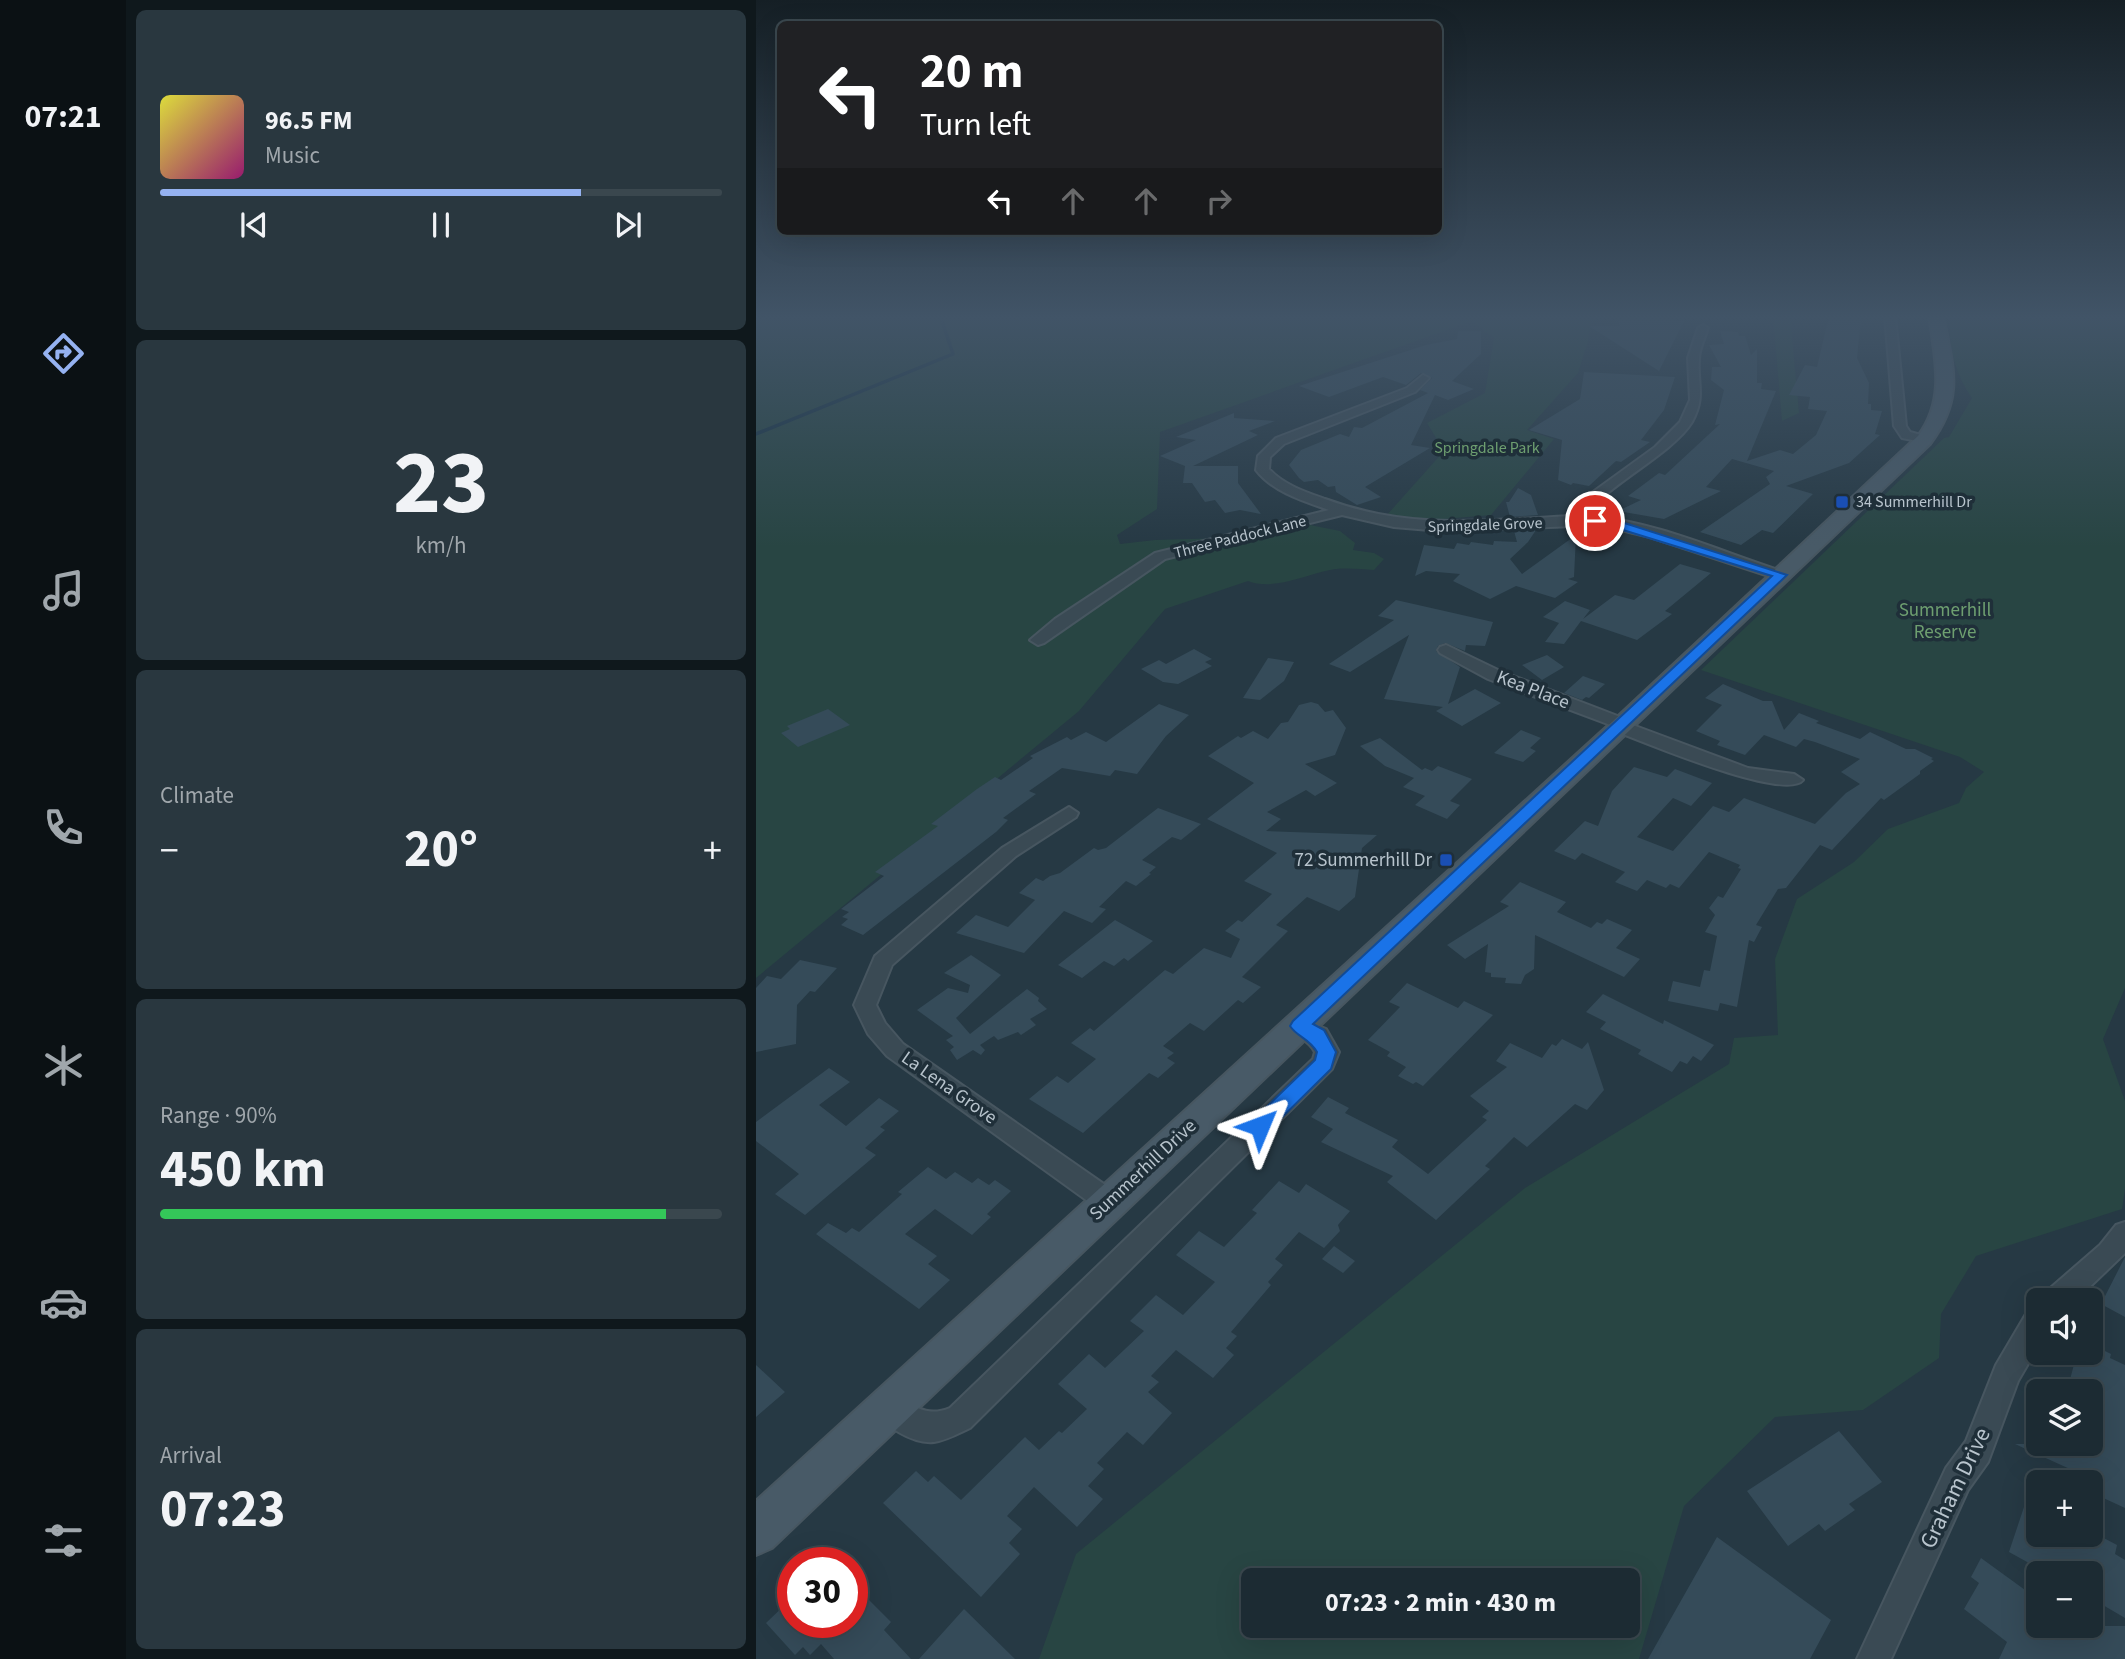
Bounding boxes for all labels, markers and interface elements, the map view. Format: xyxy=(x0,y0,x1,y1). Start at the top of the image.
text: 20 m xyxy=(920,37,1024,107)
icon: left xyxy=(805,49,896,140)
text: 07:21 xyxy=(24,94,102,140)
text: 96.5 FM xyxy=(265,102,353,139)
text: Turn left xyxy=(920,102,1031,148)
text: Music xyxy=(265,139,320,172)
icon: left xyxy=(981,182,1019,220)
icon: ahead xyxy=(1054,182,1092,220)
icon: ahead xyxy=(1127,182,1165,220)
icon: right xyxy=(1200,182,1238,220)
icon: previous xyxy=(235,206,273,244)
icon: pause xyxy=(422,206,460,244)
icon: next xyxy=(609,206,647,244)
icon: directions xyxy=(39,329,88,378)
text: 23 xyxy=(393,419,489,548)
park label: Springdale Park xyxy=(1434,437,1540,459)
pin xyxy=(1565,491,1625,551)
place label: 34 Summerhill Dr xyxy=(1856,491,1972,513)
marker: 34 Summerhill Dr xyxy=(1834,494,1850,510)
icon: arrive xyxy=(1576,502,1614,540)
street label: Three Paddock Lane xyxy=(1172,510,1308,564)
street label: Springdale Grove xyxy=(1427,512,1543,538)
text: km/h xyxy=(415,529,467,562)
icon: music xyxy=(39,566,88,615)
park label: Summerhill Reserve xyxy=(1899,597,1992,646)
street label: Kea Place xyxy=(1493,664,1573,716)
text: Climate xyxy=(160,779,234,812)
icon: phone xyxy=(39,803,88,852)
text: 20° xyxy=(404,813,478,887)
text: − xyxy=(160,824,179,878)
text: + xyxy=(703,824,722,878)
place label: 72 Summerhill Dr xyxy=(1295,847,1432,874)
marker: 72 Summerhill Dr xyxy=(1438,852,1454,868)
icon: climate xyxy=(39,1041,88,1090)
street label: La Lena Grove xyxy=(896,1045,1002,1131)
position arrow xyxy=(1223,1089,1297,1163)
text: Range · 90% xyxy=(160,1099,277,1132)
street label: Summerhill Drive xyxy=(1083,1113,1203,1227)
text: 450 km xyxy=(160,1133,326,1207)
icon: car xyxy=(39,1278,88,1327)
map controls xyxy=(2026,1288,2103,1638)
button: sound xyxy=(2026,1288,2103,1365)
button: layers xyxy=(2026,1379,2103,1456)
street label: Graham Drive xyxy=(1911,1422,1999,1554)
text: Arrival xyxy=(160,1439,222,1472)
button: + xyxy=(2026,1470,2103,1547)
text: 07:23 xyxy=(160,1473,285,1547)
icon: filters xyxy=(39,1516,88,1565)
speed limit sign: 30 xyxy=(777,1547,868,1638)
button: − xyxy=(2026,1561,2103,1638)
text: 07:23 · 2 min · 430 m xyxy=(1325,1584,1556,1621)

